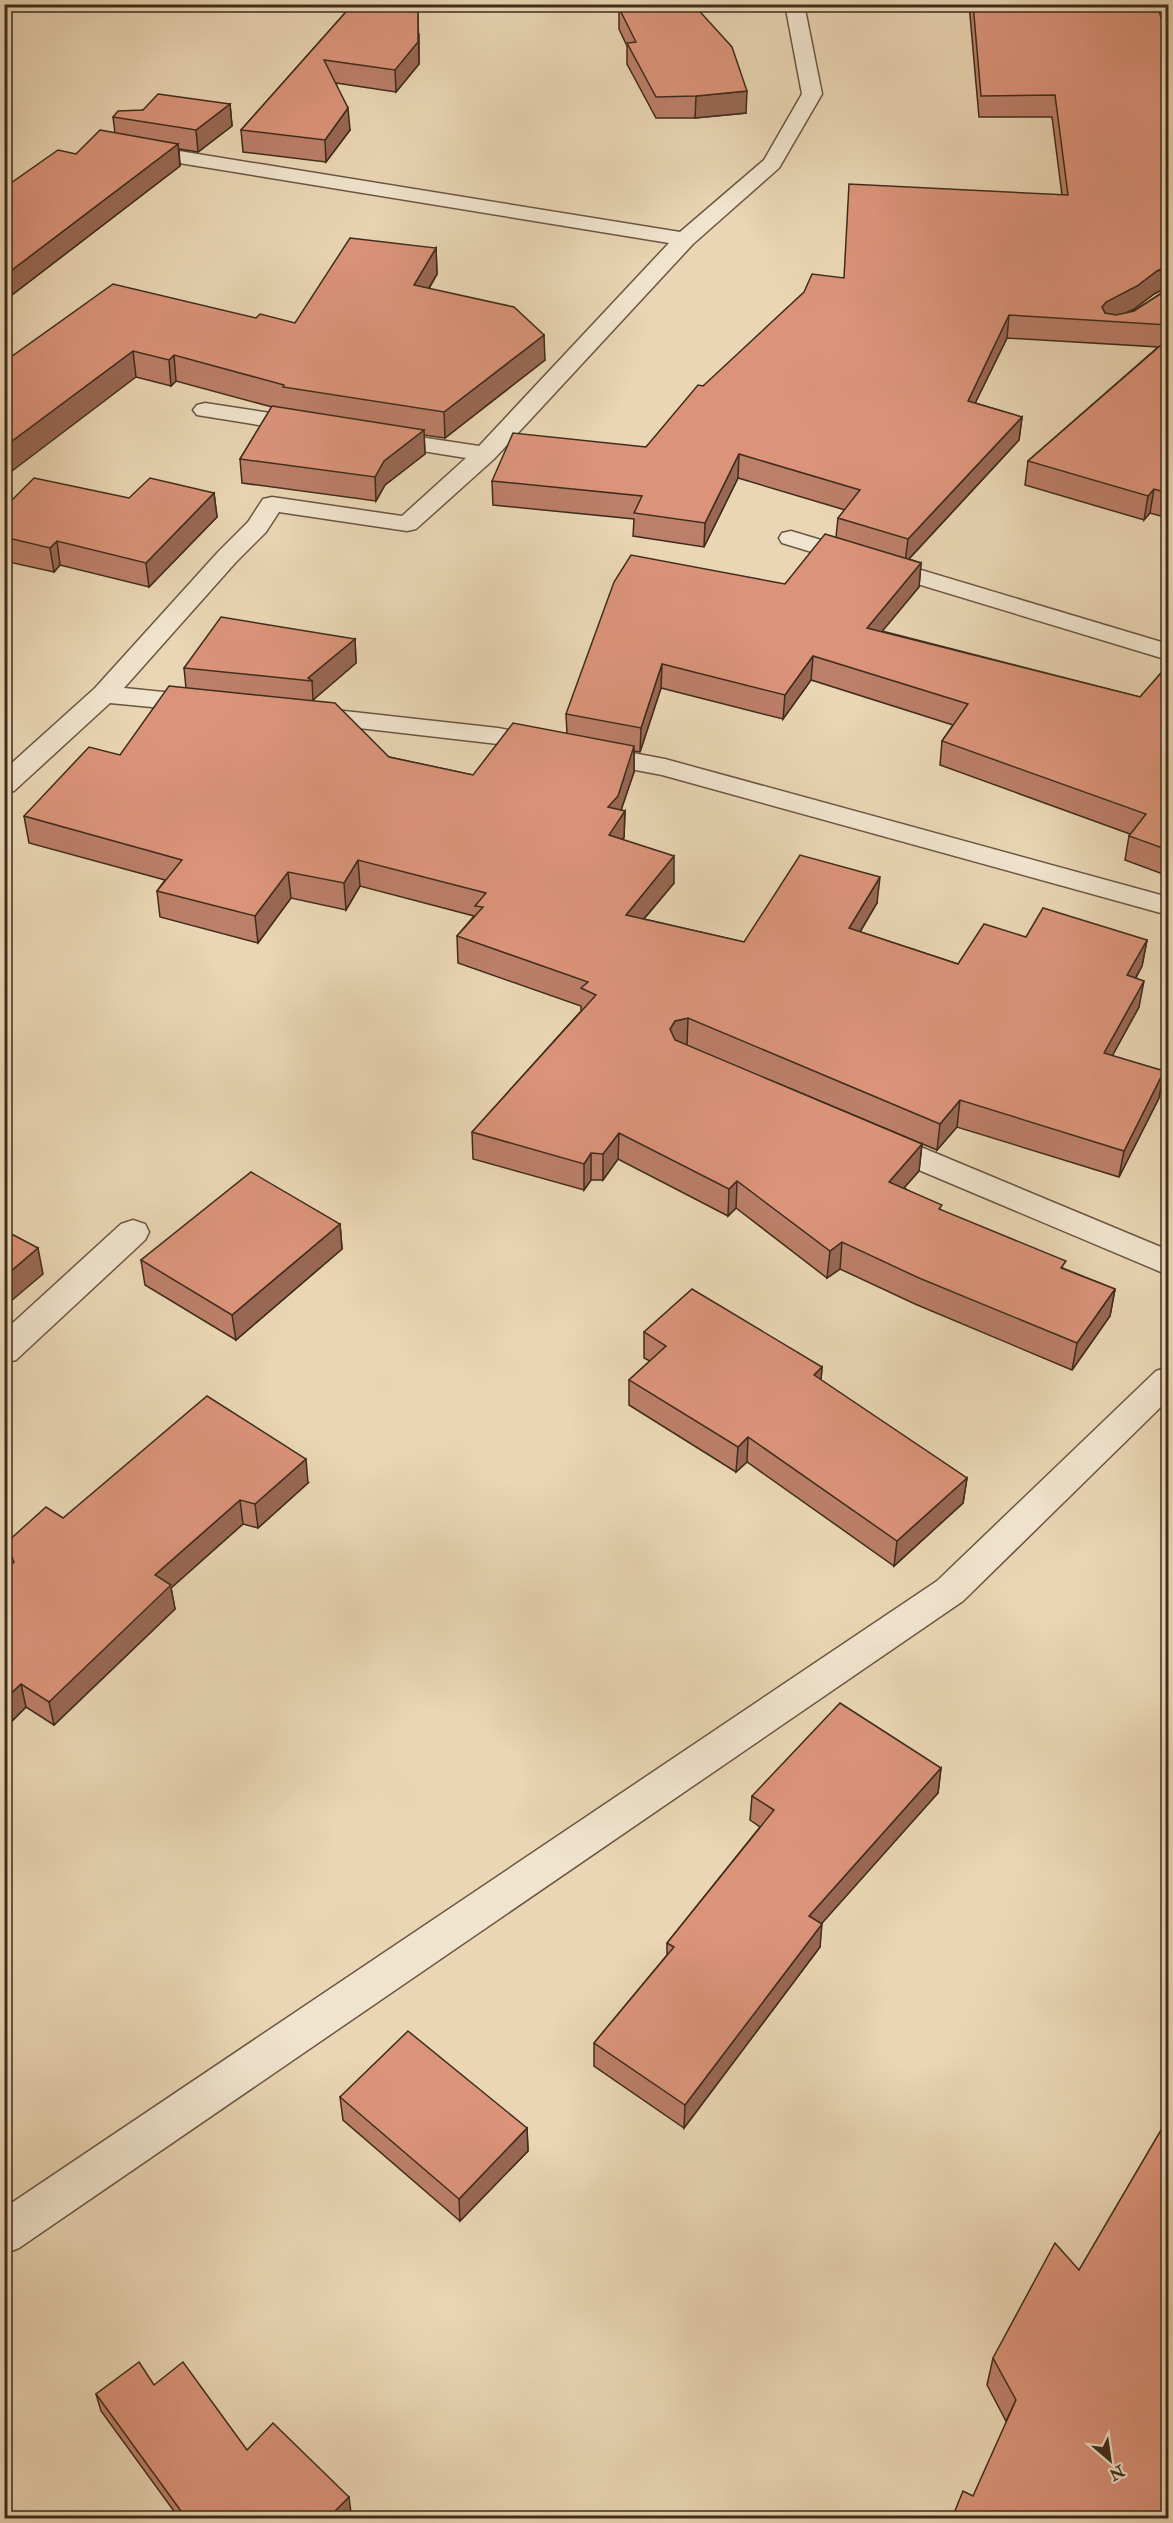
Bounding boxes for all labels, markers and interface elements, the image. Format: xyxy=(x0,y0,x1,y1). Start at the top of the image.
north arrow xyxy=(1080,2430,1140,2490)
text: N xyxy=(1105,2460,1129,2485)

